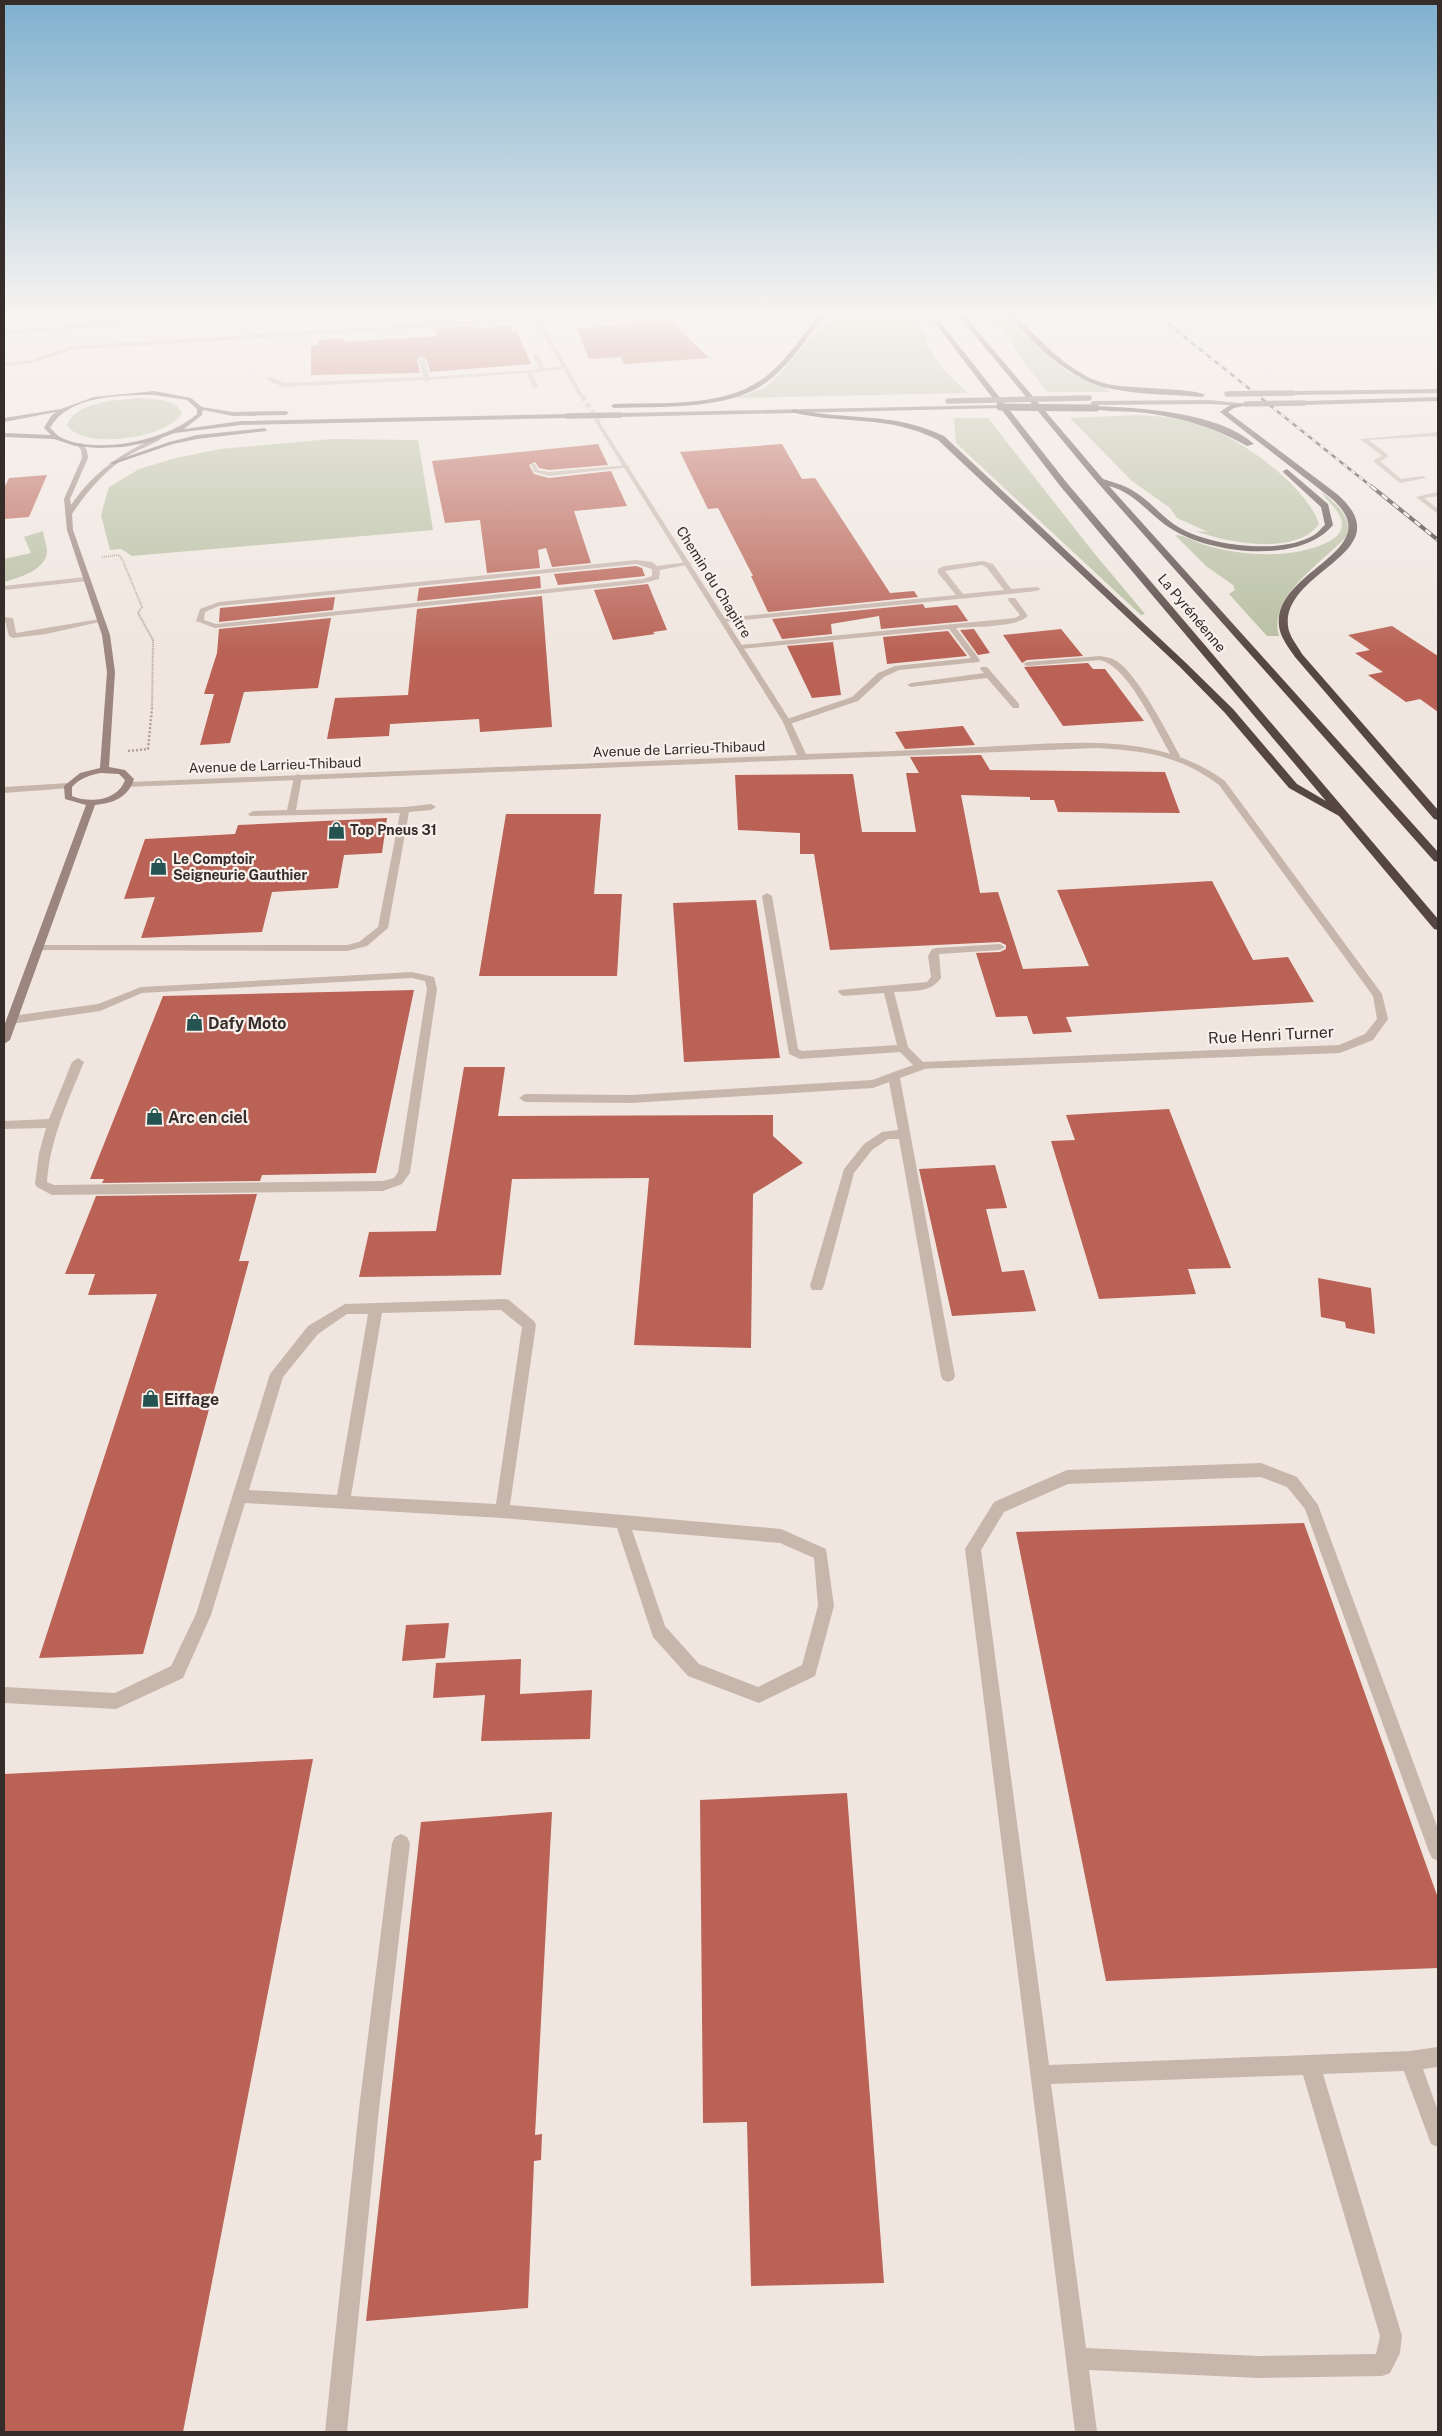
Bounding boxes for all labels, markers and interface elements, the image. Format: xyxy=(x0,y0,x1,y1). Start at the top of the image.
street label: Chemin du Chapitre xyxy=(673,523,755,641)
street label: La Pyrénéenne xyxy=(1155,571,1229,655)
street label: Avenue de Larrieu-Thibaud xyxy=(592,738,766,760)
street label: Avenue de Larrieu-Thibaud xyxy=(188,754,362,776)
shop icon: Top Pneus 31 xyxy=(326,820,346,840)
place label: Top Pneus 31 xyxy=(350,822,437,838)
place label: Le Comptoir Seigneurie Gauthier xyxy=(173,851,307,883)
shop icon: Le Comptoir Seigneurie Gauthier xyxy=(149,857,169,877)
shop icon: Dafy Moto xyxy=(184,1013,204,1033)
place label: Dafy Moto xyxy=(208,1014,287,1033)
street label: Rue Henri Turner xyxy=(1208,1022,1334,1048)
shop icon: Arc en ciel xyxy=(144,1107,164,1127)
place label: Arc en ciel xyxy=(168,1108,248,1127)
shop icon: Eiffage xyxy=(140,1389,160,1409)
place label: Eiffage xyxy=(164,1390,219,1409)

